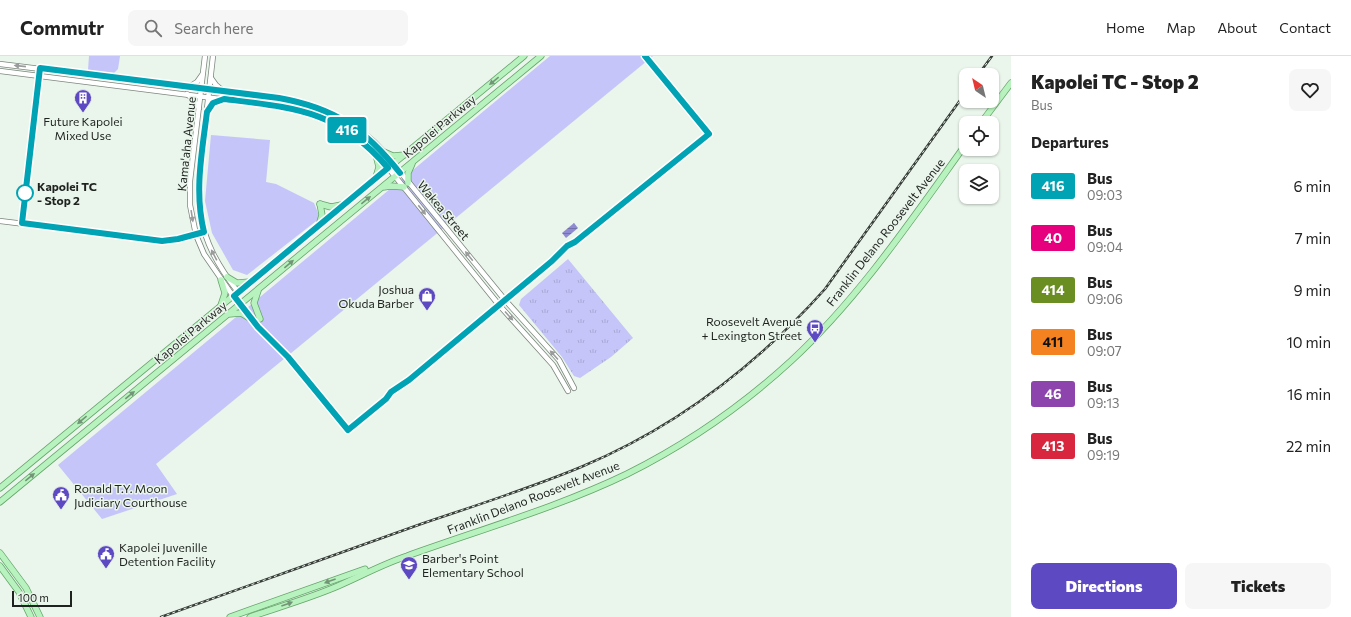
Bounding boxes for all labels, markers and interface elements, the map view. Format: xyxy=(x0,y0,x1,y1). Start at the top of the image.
search box xyxy=(128,10,408,46)
text: Commutr xyxy=(20,16,104,39)
icon: search xyxy=(142,17,164,39)
text: Search here xyxy=(174,19,254,37)
text: Home xyxy=(1106,19,1145,36)
text: Map xyxy=(1167,19,1195,36)
text: About xyxy=(1217,19,1257,36)
text: Contact xyxy=(1279,19,1331,36)
one-way arrow xyxy=(14,63,26,69)
north arrow xyxy=(959,68,999,108)
map controls xyxy=(959,68,999,204)
button: heart xyxy=(1289,69,1331,111)
text: Kapolei TC - Stop 2 xyxy=(1031,70,1199,93)
one-way arrow xyxy=(489,76,499,85)
building icon: Future Kapolei Mixed Use xyxy=(73,88,93,113)
street label: Kapolei Parkway xyxy=(400,92,478,160)
street label: Kama'aha Avenue xyxy=(174,96,198,192)
text: Bus xyxy=(1031,97,1053,113)
place label: Future Kapolei Mixed Use xyxy=(43,114,123,142)
button: locate xyxy=(959,116,999,156)
line badge: 416 xyxy=(324,117,370,143)
text: 416 xyxy=(335,121,359,138)
text: Departures xyxy=(1031,133,1109,151)
street label: Franklin Delano Roosevelt Avenue xyxy=(823,155,947,309)
button: layers xyxy=(959,164,999,204)
text: Bus xyxy=(1087,169,1112,187)
text: 416 xyxy=(1041,177,1065,194)
text: 6 min xyxy=(1293,177,1331,195)
street label: Wakea Street xyxy=(415,178,473,242)
place label: Kapolei TC - Stop 2 xyxy=(37,179,97,207)
marker: Kapolei TC - Stop 2 xyxy=(16,184,34,202)
text: 09:03 xyxy=(1087,187,1122,203)
one-way arrow xyxy=(361,196,372,205)
one-way arrow xyxy=(418,204,426,215)
one-way arrow xyxy=(189,210,195,222)
text: Bus xyxy=(1087,221,1112,239)
text: 40 xyxy=(1044,229,1062,246)
text: 7 min xyxy=(1295,229,1331,247)
text: 09:04 xyxy=(1087,239,1123,255)
one-way arrow xyxy=(211,250,217,261)
one-way arrow xyxy=(465,251,473,261)
one-way arrow xyxy=(284,259,294,268)
text: Bus xyxy=(1087,273,1112,291)
text: 414 xyxy=(1041,281,1065,298)
text: 9 min xyxy=(1293,281,1331,299)
place label: Joshua Okuda Barber xyxy=(338,282,414,310)
shop icon: Joshua Okuda Barber xyxy=(417,286,437,311)
text: 09:06 xyxy=(1087,291,1123,307)
street label: Kapolei Parkway xyxy=(151,298,229,366)
one-way arrow xyxy=(504,310,513,321)
place label: Roosevelt Avenue + Lexington Street xyxy=(702,314,802,342)
bus stop icon: Roosevelt Avenue + Lexington Street xyxy=(805,318,825,343)
text: Bus xyxy=(1087,325,1112,343)
text: 411 xyxy=(1043,333,1063,350)
text: 10 min xyxy=(1286,333,1331,351)
text: 09:07 xyxy=(1087,343,1122,359)
one-way arrow xyxy=(549,349,558,360)
text: Bus xyxy=(1087,377,1112,395)
text: 46 xyxy=(1044,385,1062,402)
text: 16 min xyxy=(1287,385,1331,403)
one-way arrow xyxy=(125,390,136,399)
text: 09:13 xyxy=(1087,395,1119,411)
one-way arrow xyxy=(77,416,87,425)
text: Bus xyxy=(1087,429,1112,447)
text: 413 xyxy=(1042,437,1064,454)
text: 22 min xyxy=(1286,437,1331,455)
text: 09:19 xyxy=(1087,447,1120,463)
street label: Franklin Delano Roosevelt Avenue xyxy=(445,458,621,536)
one-way arrow xyxy=(25,473,36,482)
place label: Ronald T.Y. Moon Judiciary Courthouse xyxy=(74,481,187,510)
public building icon: Ronald T.Y. Moon Judiciary Courthouse xyxy=(51,485,71,510)
place label: Kapolei Juvenille Detention Facility xyxy=(119,540,216,568)
public building icon: Kapolei Juvenille Detention Facility xyxy=(96,544,116,569)
place label: Barber's Point Elementary School xyxy=(422,551,524,579)
school or university icon: Barber's Point Elementary School xyxy=(399,555,419,580)
button: Directions xyxy=(1031,563,1177,609)
button: Tickets xyxy=(1185,563,1331,609)
one-way arrow xyxy=(324,579,336,585)
scale bar xyxy=(12,589,72,608)
text: 100 m xyxy=(18,591,49,604)
one-way arrow xyxy=(281,601,293,607)

